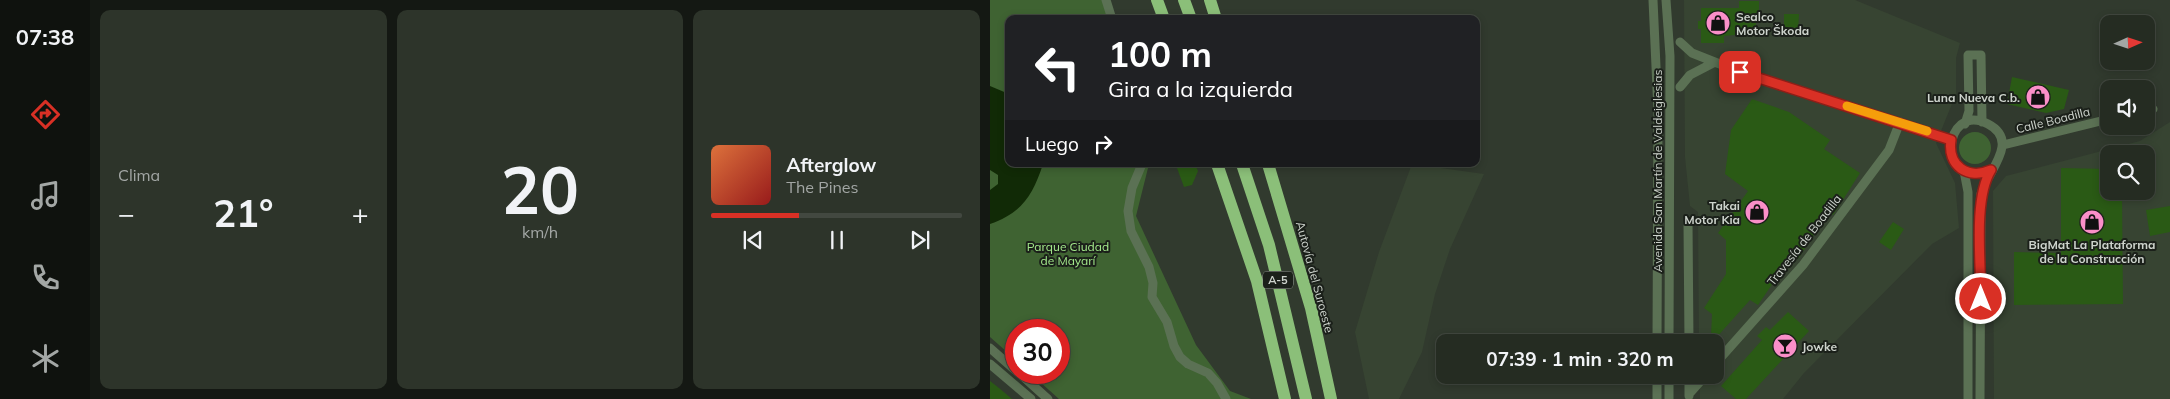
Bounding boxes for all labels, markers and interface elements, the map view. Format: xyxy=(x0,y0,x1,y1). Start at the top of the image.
place label: Sealco Motor Škoda xyxy=(1736,9,1809,38)
shop icon: Sealco Motor Škoda xyxy=(1705,10,1731,36)
north arrow xyxy=(2100,15,2155,70)
map controls xyxy=(2100,15,2155,200)
text: 07:38 xyxy=(16,23,74,51)
text: 100 m xyxy=(1108,32,1212,76)
icon: left xyxy=(1025,35,1090,100)
pin xyxy=(1719,51,1761,93)
icon: arrive xyxy=(1726,58,1754,86)
street label: Avenida San Martín de Valdeiglesias xyxy=(1650,70,1665,272)
text: Gira a la izquierda xyxy=(1108,75,1293,103)
button: sound xyxy=(2100,80,2155,135)
shop icon: Luna Nueva C.b. xyxy=(2025,84,2051,110)
place label: Luna Nueva C.b. xyxy=(1927,90,2020,105)
icon: directions xyxy=(28,97,63,132)
street label: Calle Boadilla xyxy=(2014,104,2092,136)
icon: right xyxy=(1089,130,1117,158)
text: Luego xyxy=(1025,132,1079,156)
button: search xyxy=(2100,145,2155,200)
text: 20 xyxy=(501,149,579,230)
text: Afterglow xyxy=(786,153,876,177)
text: Clima xyxy=(118,165,160,185)
text: The Pines xyxy=(786,177,859,197)
icon: music xyxy=(28,178,63,213)
text: 21° xyxy=(213,189,273,237)
street label: Travesía de Boadilla xyxy=(1764,191,1844,289)
text: − xyxy=(118,196,135,231)
text: + xyxy=(352,196,369,231)
place label: Takai Motor Kia xyxy=(1684,198,1740,227)
shop icon: Takai Motor Kia xyxy=(1744,199,1770,225)
shop icon: BigMat La Plataforma de la Construcción xyxy=(2079,209,2105,235)
street label: Autovía del Suroeste xyxy=(1293,220,1337,334)
text: km/h xyxy=(522,222,558,242)
icon: previous xyxy=(739,226,767,254)
icon: pause xyxy=(823,226,851,254)
icon: next xyxy=(906,226,934,254)
place label: BigMat La Plataforma de la Construcción xyxy=(2029,237,2155,266)
park label: Parque Ciudad de Mayarí xyxy=(1027,239,1109,268)
icon: phone xyxy=(28,260,63,295)
road number: A-5 xyxy=(1263,272,1293,288)
position arrow xyxy=(1954,272,2006,324)
speed limit sign: 30 xyxy=(1005,319,1070,384)
bar icon: Jowke xyxy=(1772,333,1798,359)
place label: Jowke xyxy=(1802,339,1837,354)
icon: climate xyxy=(28,341,63,376)
text: 07:39 · 1 min · 320 m xyxy=(1486,347,1674,371)

